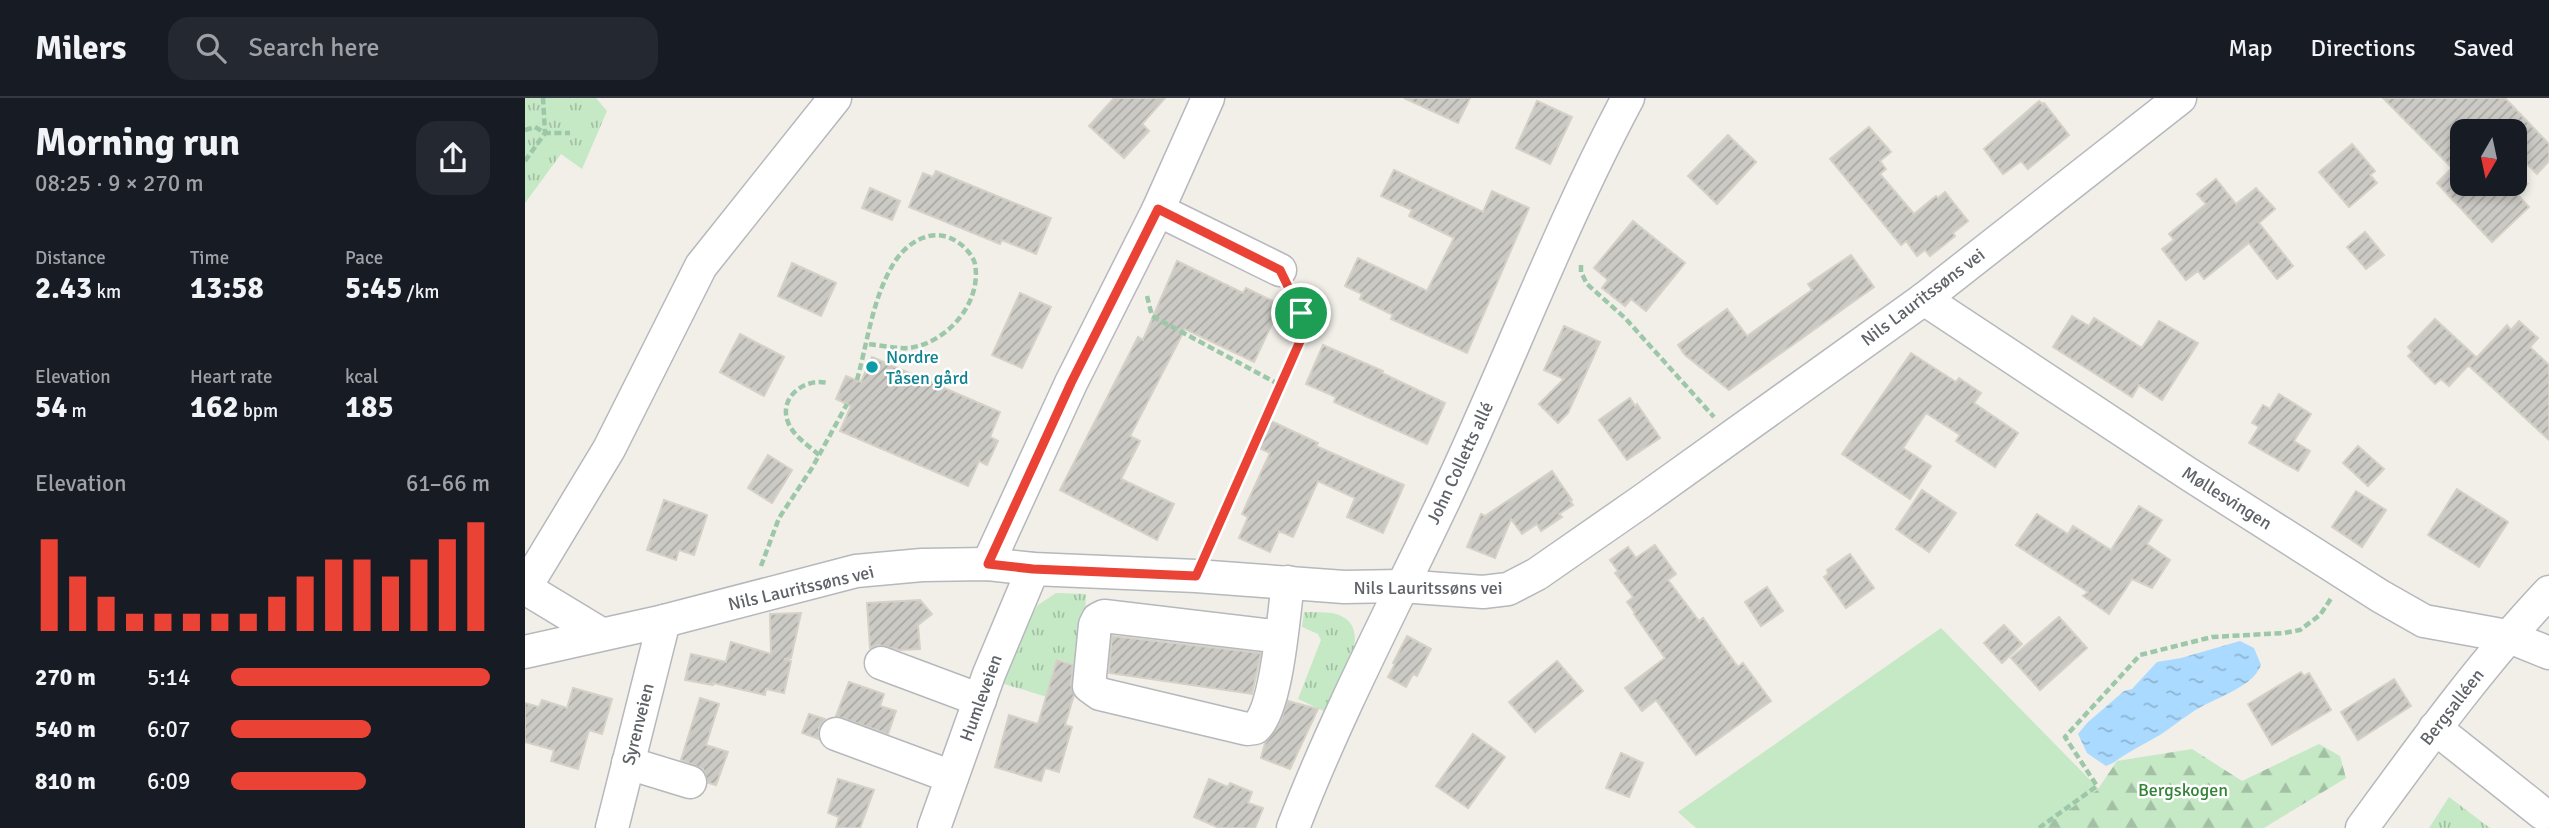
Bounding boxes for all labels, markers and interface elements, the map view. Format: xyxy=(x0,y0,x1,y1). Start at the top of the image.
search box xyxy=(168,17,658,80)
text: Milers xyxy=(35,28,126,69)
icon: search xyxy=(192,29,230,67)
text: Search here xyxy=(248,32,380,64)
text: Map xyxy=(2228,33,2273,63)
text: Directions xyxy=(2311,33,2416,63)
text: Saved xyxy=(2454,33,2514,63)
text: Morning run xyxy=(35,119,240,166)
north arrow xyxy=(2450,119,2527,196)
map controls xyxy=(2450,119,2527,196)
button: share xyxy=(416,121,490,195)
text: 08:25 · 9 × 270 m xyxy=(35,169,204,198)
street label: Nils Lauritssøns vei xyxy=(1857,243,1989,351)
text: Distance xyxy=(35,246,106,270)
text: Time xyxy=(190,246,229,270)
text: Pace xyxy=(345,246,383,270)
text: 2.43 xyxy=(35,270,92,307)
text: 13:58 xyxy=(190,270,264,307)
text: 5:45 xyxy=(345,270,402,307)
text: km xyxy=(92,280,121,304)
text: /km xyxy=(402,280,439,304)
pin xyxy=(1271,283,1331,343)
icon: arrive xyxy=(1282,294,1320,332)
place label: Nordre Tåsen gård xyxy=(886,346,968,389)
marker: Nordre Tåsen gård xyxy=(864,359,880,375)
text: Elevation xyxy=(35,365,111,389)
text: Heart rate xyxy=(190,365,272,389)
text: kcal xyxy=(345,365,378,389)
text: 54 xyxy=(35,389,67,426)
text: 162 xyxy=(190,389,239,426)
text: 185 xyxy=(345,389,394,426)
street label: John Colletts allé xyxy=(1422,398,1498,528)
text: m xyxy=(67,399,87,423)
text: bpm xyxy=(239,399,278,423)
street label: Møllesvingen xyxy=(2178,462,2276,534)
text: Elevation xyxy=(35,469,127,498)
text: 61–66 m xyxy=(406,469,490,498)
street label: Nils Lauritssøns vei xyxy=(726,561,876,615)
street label: Nils Lauritssøns vei xyxy=(1353,577,1503,599)
street label: Humleveien xyxy=(955,652,1007,744)
text: 270 m xyxy=(35,663,96,692)
text: 5:14 xyxy=(147,663,190,692)
street label: Bergsalléen xyxy=(2415,664,2489,750)
street label: Syrenveien xyxy=(617,681,659,767)
text: 540 m xyxy=(35,715,96,744)
text: 6:07 xyxy=(147,715,190,744)
text: 810 m xyxy=(35,767,96,796)
text: 6:09 xyxy=(147,767,190,796)
park label: Bergskogen xyxy=(2138,779,2228,801)

